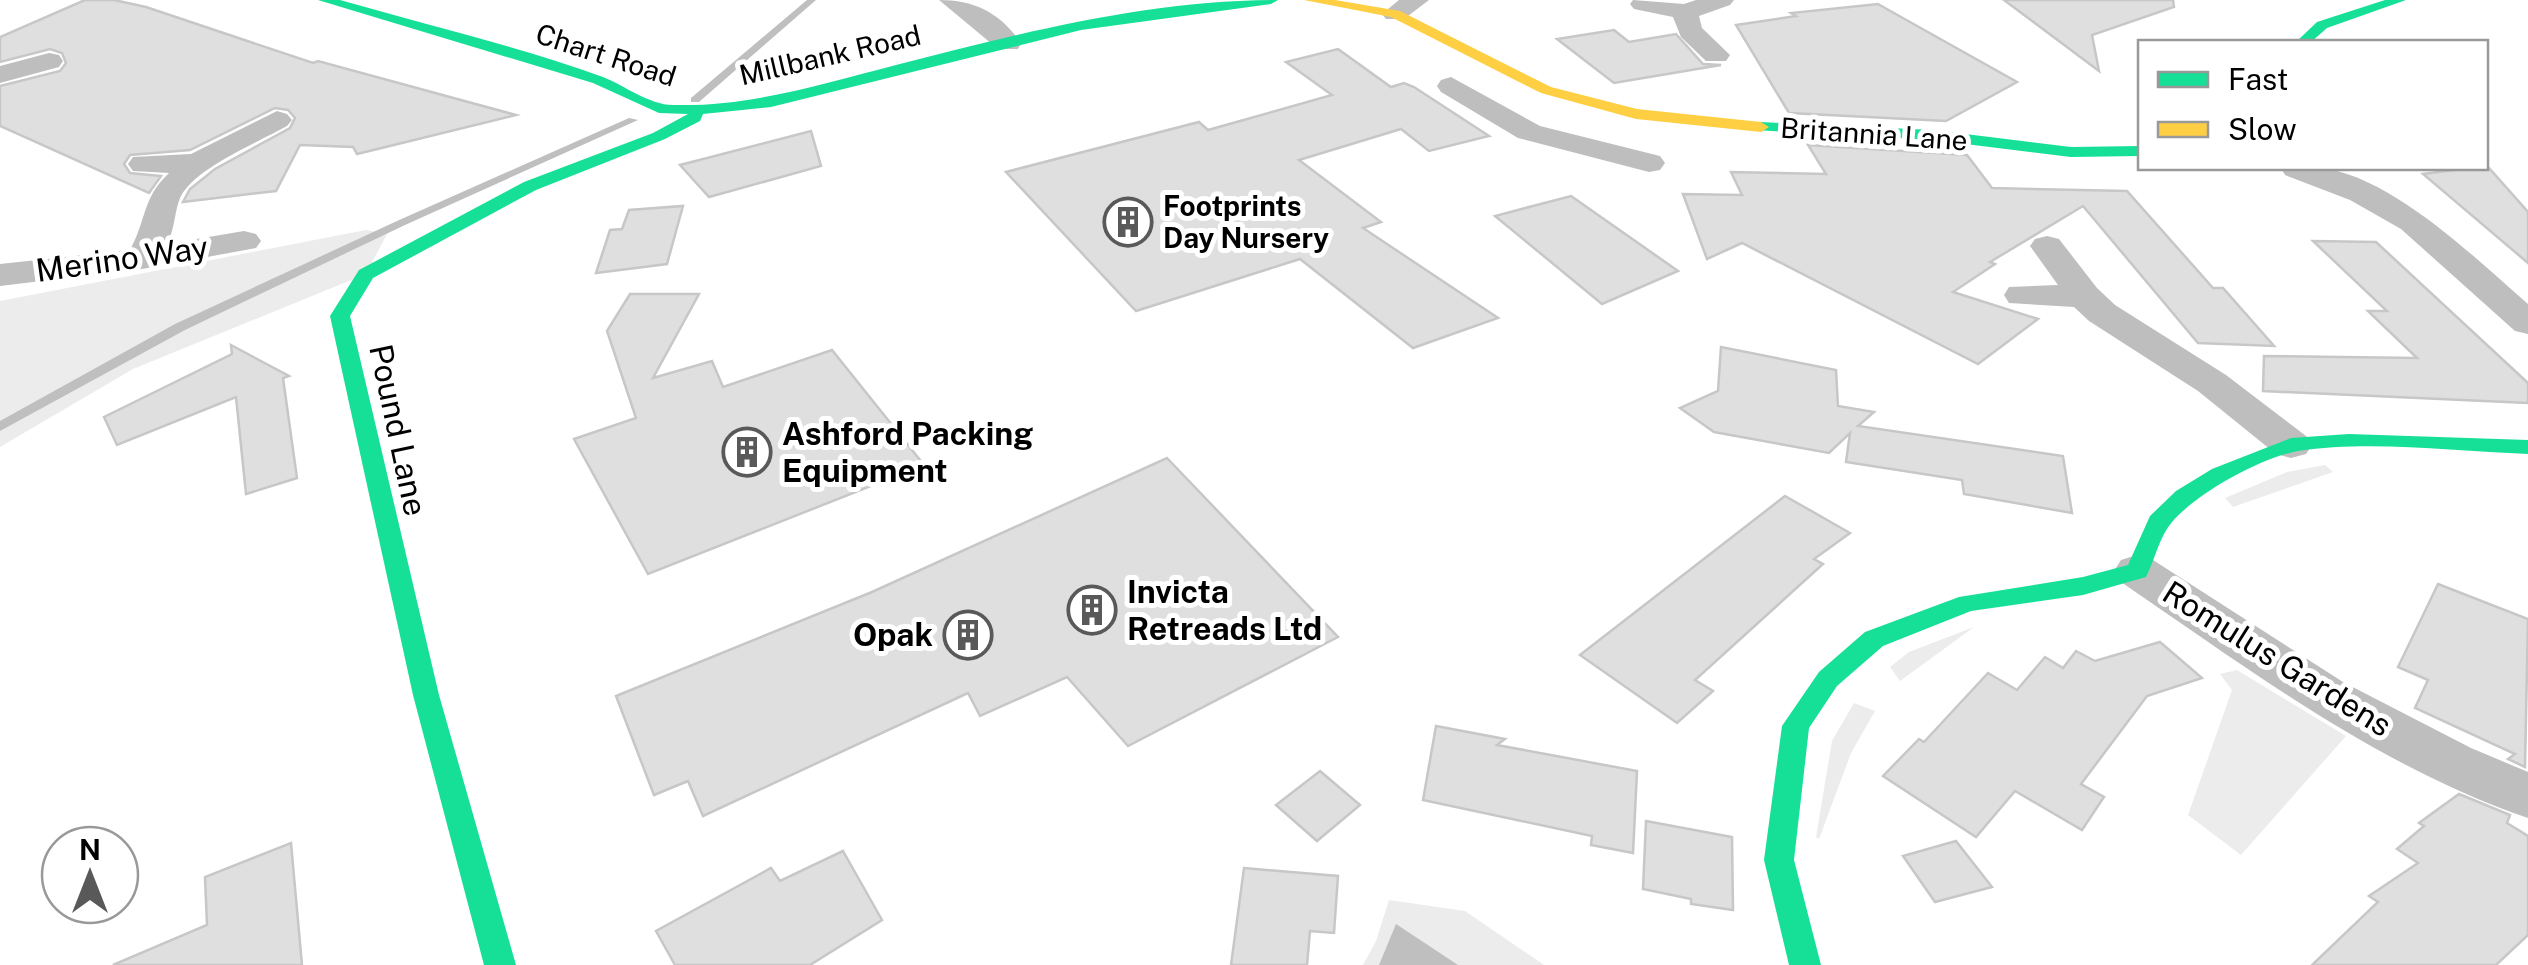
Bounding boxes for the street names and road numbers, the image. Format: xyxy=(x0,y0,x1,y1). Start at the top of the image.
street label: Chart Road xyxy=(532,16,680,93)
street label: Millbank Road xyxy=(736,18,924,91)
street label: Britannia Lane xyxy=(1779,110,1969,157)
street label: Merino Way xyxy=(33,228,210,289)
street label: Pound Lane xyxy=(362,341,435,519)
street label: Romulus Gardens xyxy=(2156,573,2398,744)

